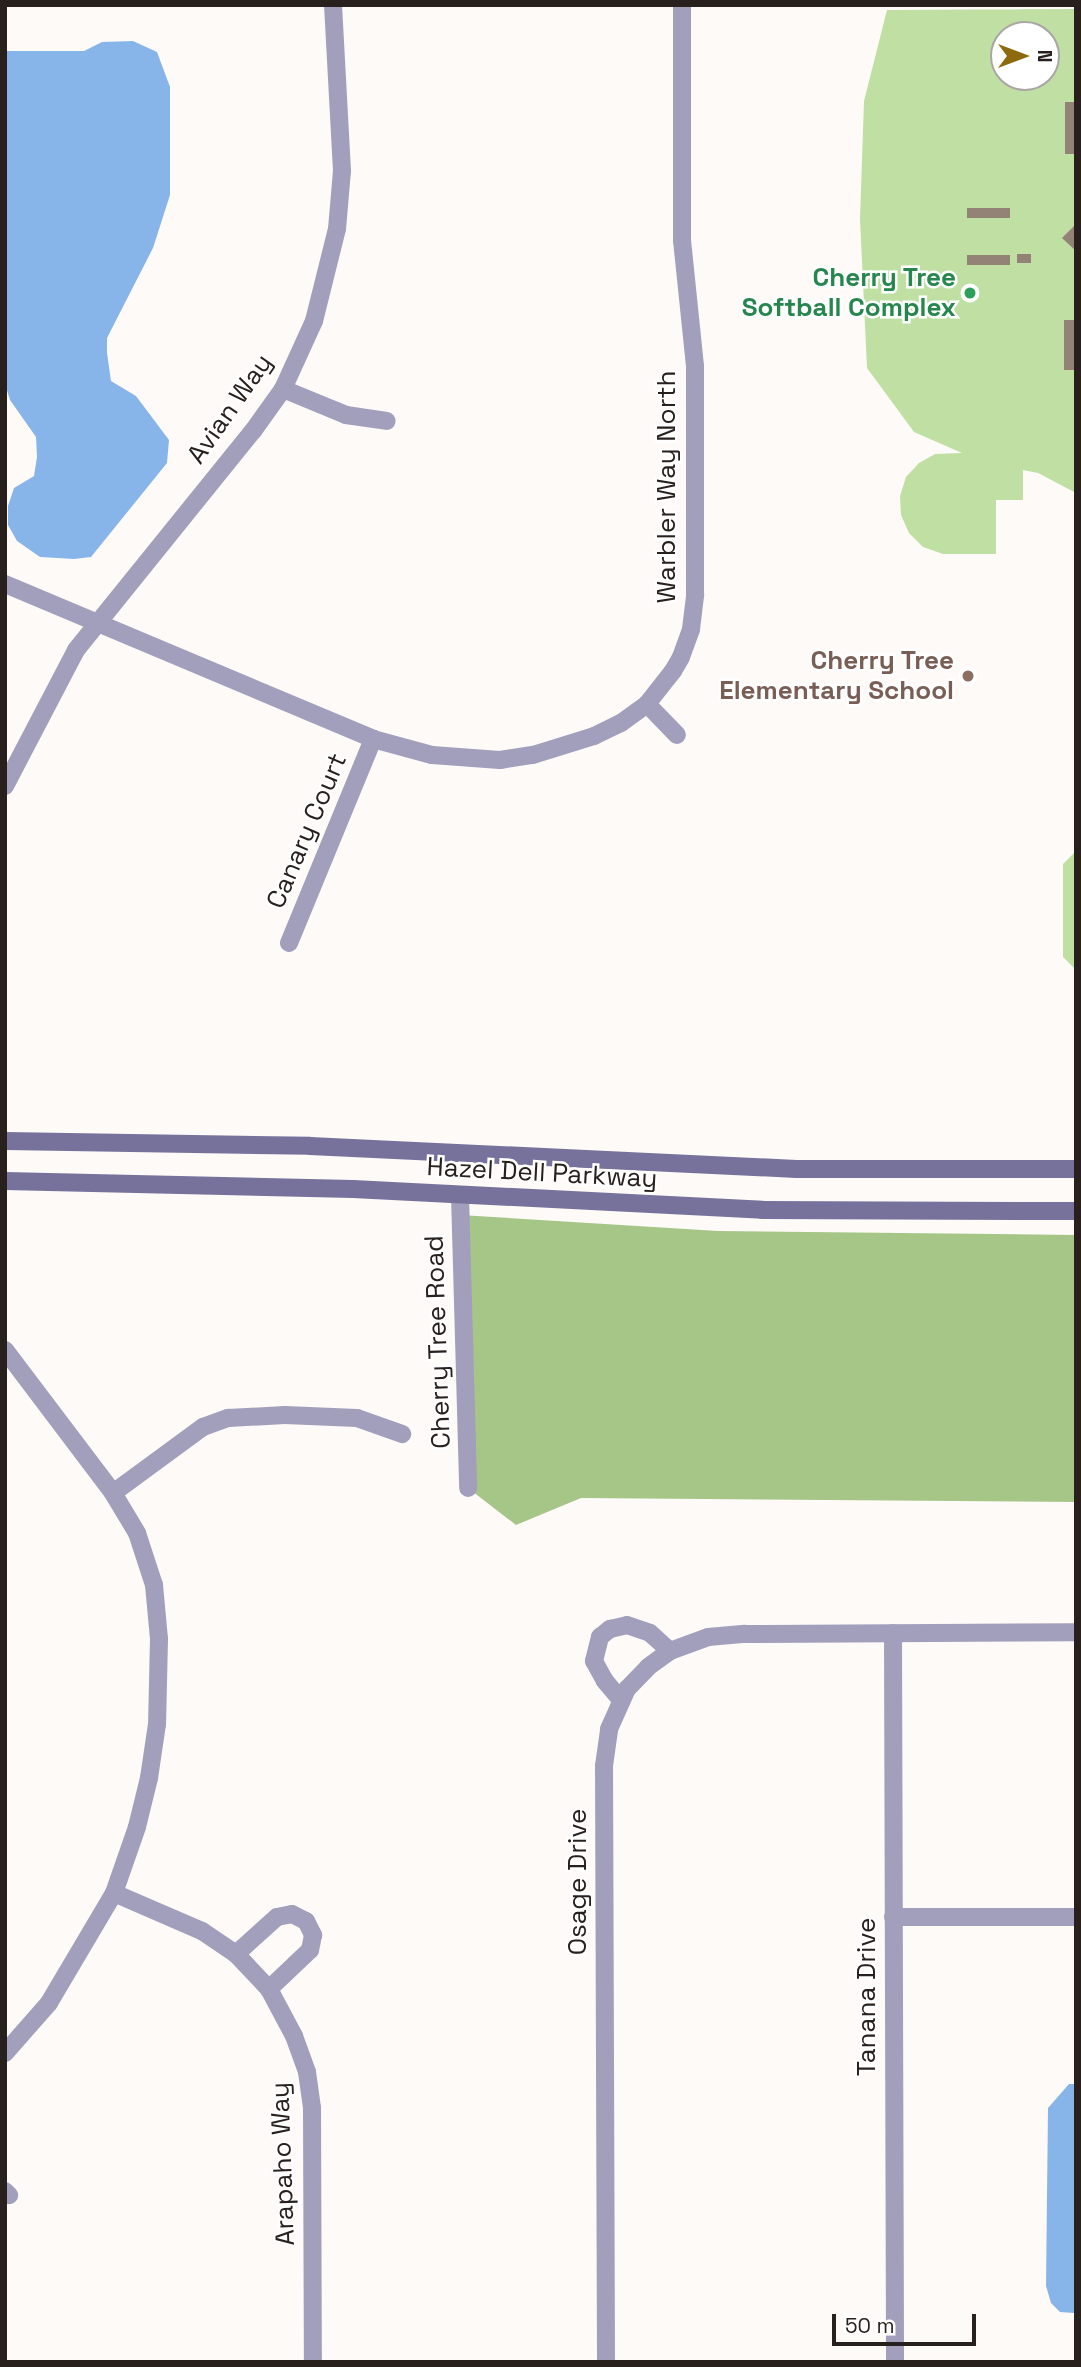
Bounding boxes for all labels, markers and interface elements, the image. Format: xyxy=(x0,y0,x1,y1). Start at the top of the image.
north arrow xyxy=(990,21,1060,91)
text: N xyxy=(1032,50,1057,62)
place label: Cherry Tree Softball Complex xyxy=(742,262,956,324)
marker: Cherry Tree Softball Complex xyxy=(962,285,978,301)
street label: Avian Way xyxy=(181,348,279,470)
street label: Warbler Way North xyxy=(651,371,683,603)
place label: Cherry Tree Elementary School xyxy=(719,645,954,706)
marker: Cherry Tree Elementary School xyxy=(960,668,976,684)
street label: Canary Court xyxy=(260,749,354,913)
street label: Hazel Dell Parkway xyxy=(426,1151,658,1195)
street label: Cherry Tree Road xyxy=(419,1234,457,1450)
street label: Osage Drive xyxy=(562,1809,594,1955)
street label: Tanana Drive xyxy=(851,1918,883,2076)
street label: Arapaho Way xyxy=(265,2081,301,2247)
scale bar xyxy=(836,2300,979,2344)
text: 50 m xyxy=(845,2312,895,2339)

